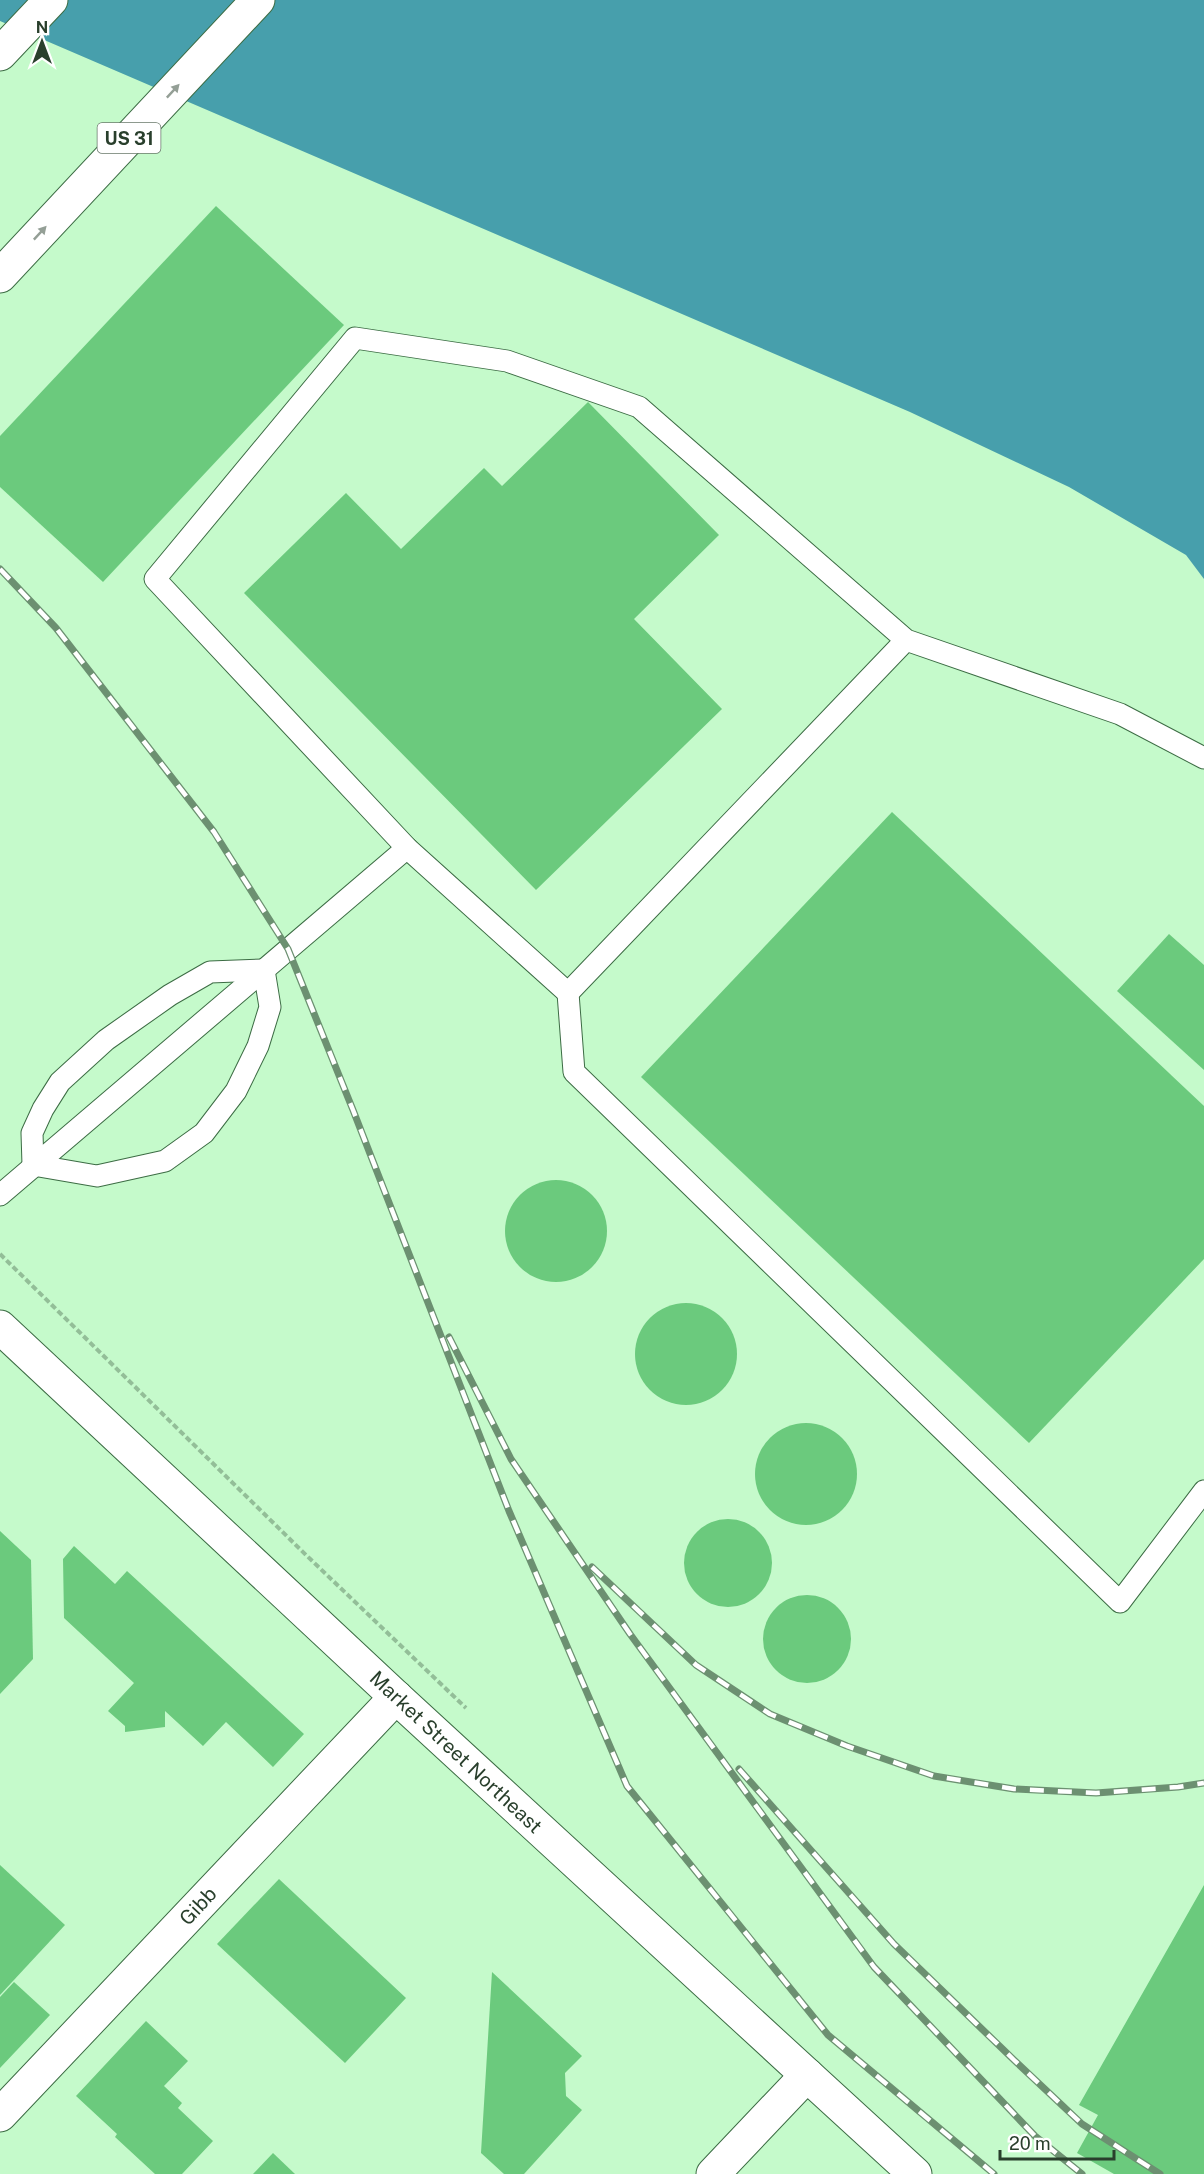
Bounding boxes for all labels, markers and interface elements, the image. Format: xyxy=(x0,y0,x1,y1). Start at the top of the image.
north arrow xyxy=(12,12,72,72)
text: N xyxy=(36,18,48,37)
one-way arrow xyxy=(166,84,179,99)
road number: US 31 xyxy=(98,123,160,153)
one-way arrow xyxy=(33,226,47,241)
street label: Market Street Northeast xyxy=(365,1666,547,1838)
street label: Gibb xyxy=(174,1882,222,1930)
scale bar xyxy=(1000,2123,1114,2161)
text: 20 m xyxy=(1009,2133,1051,2154)

